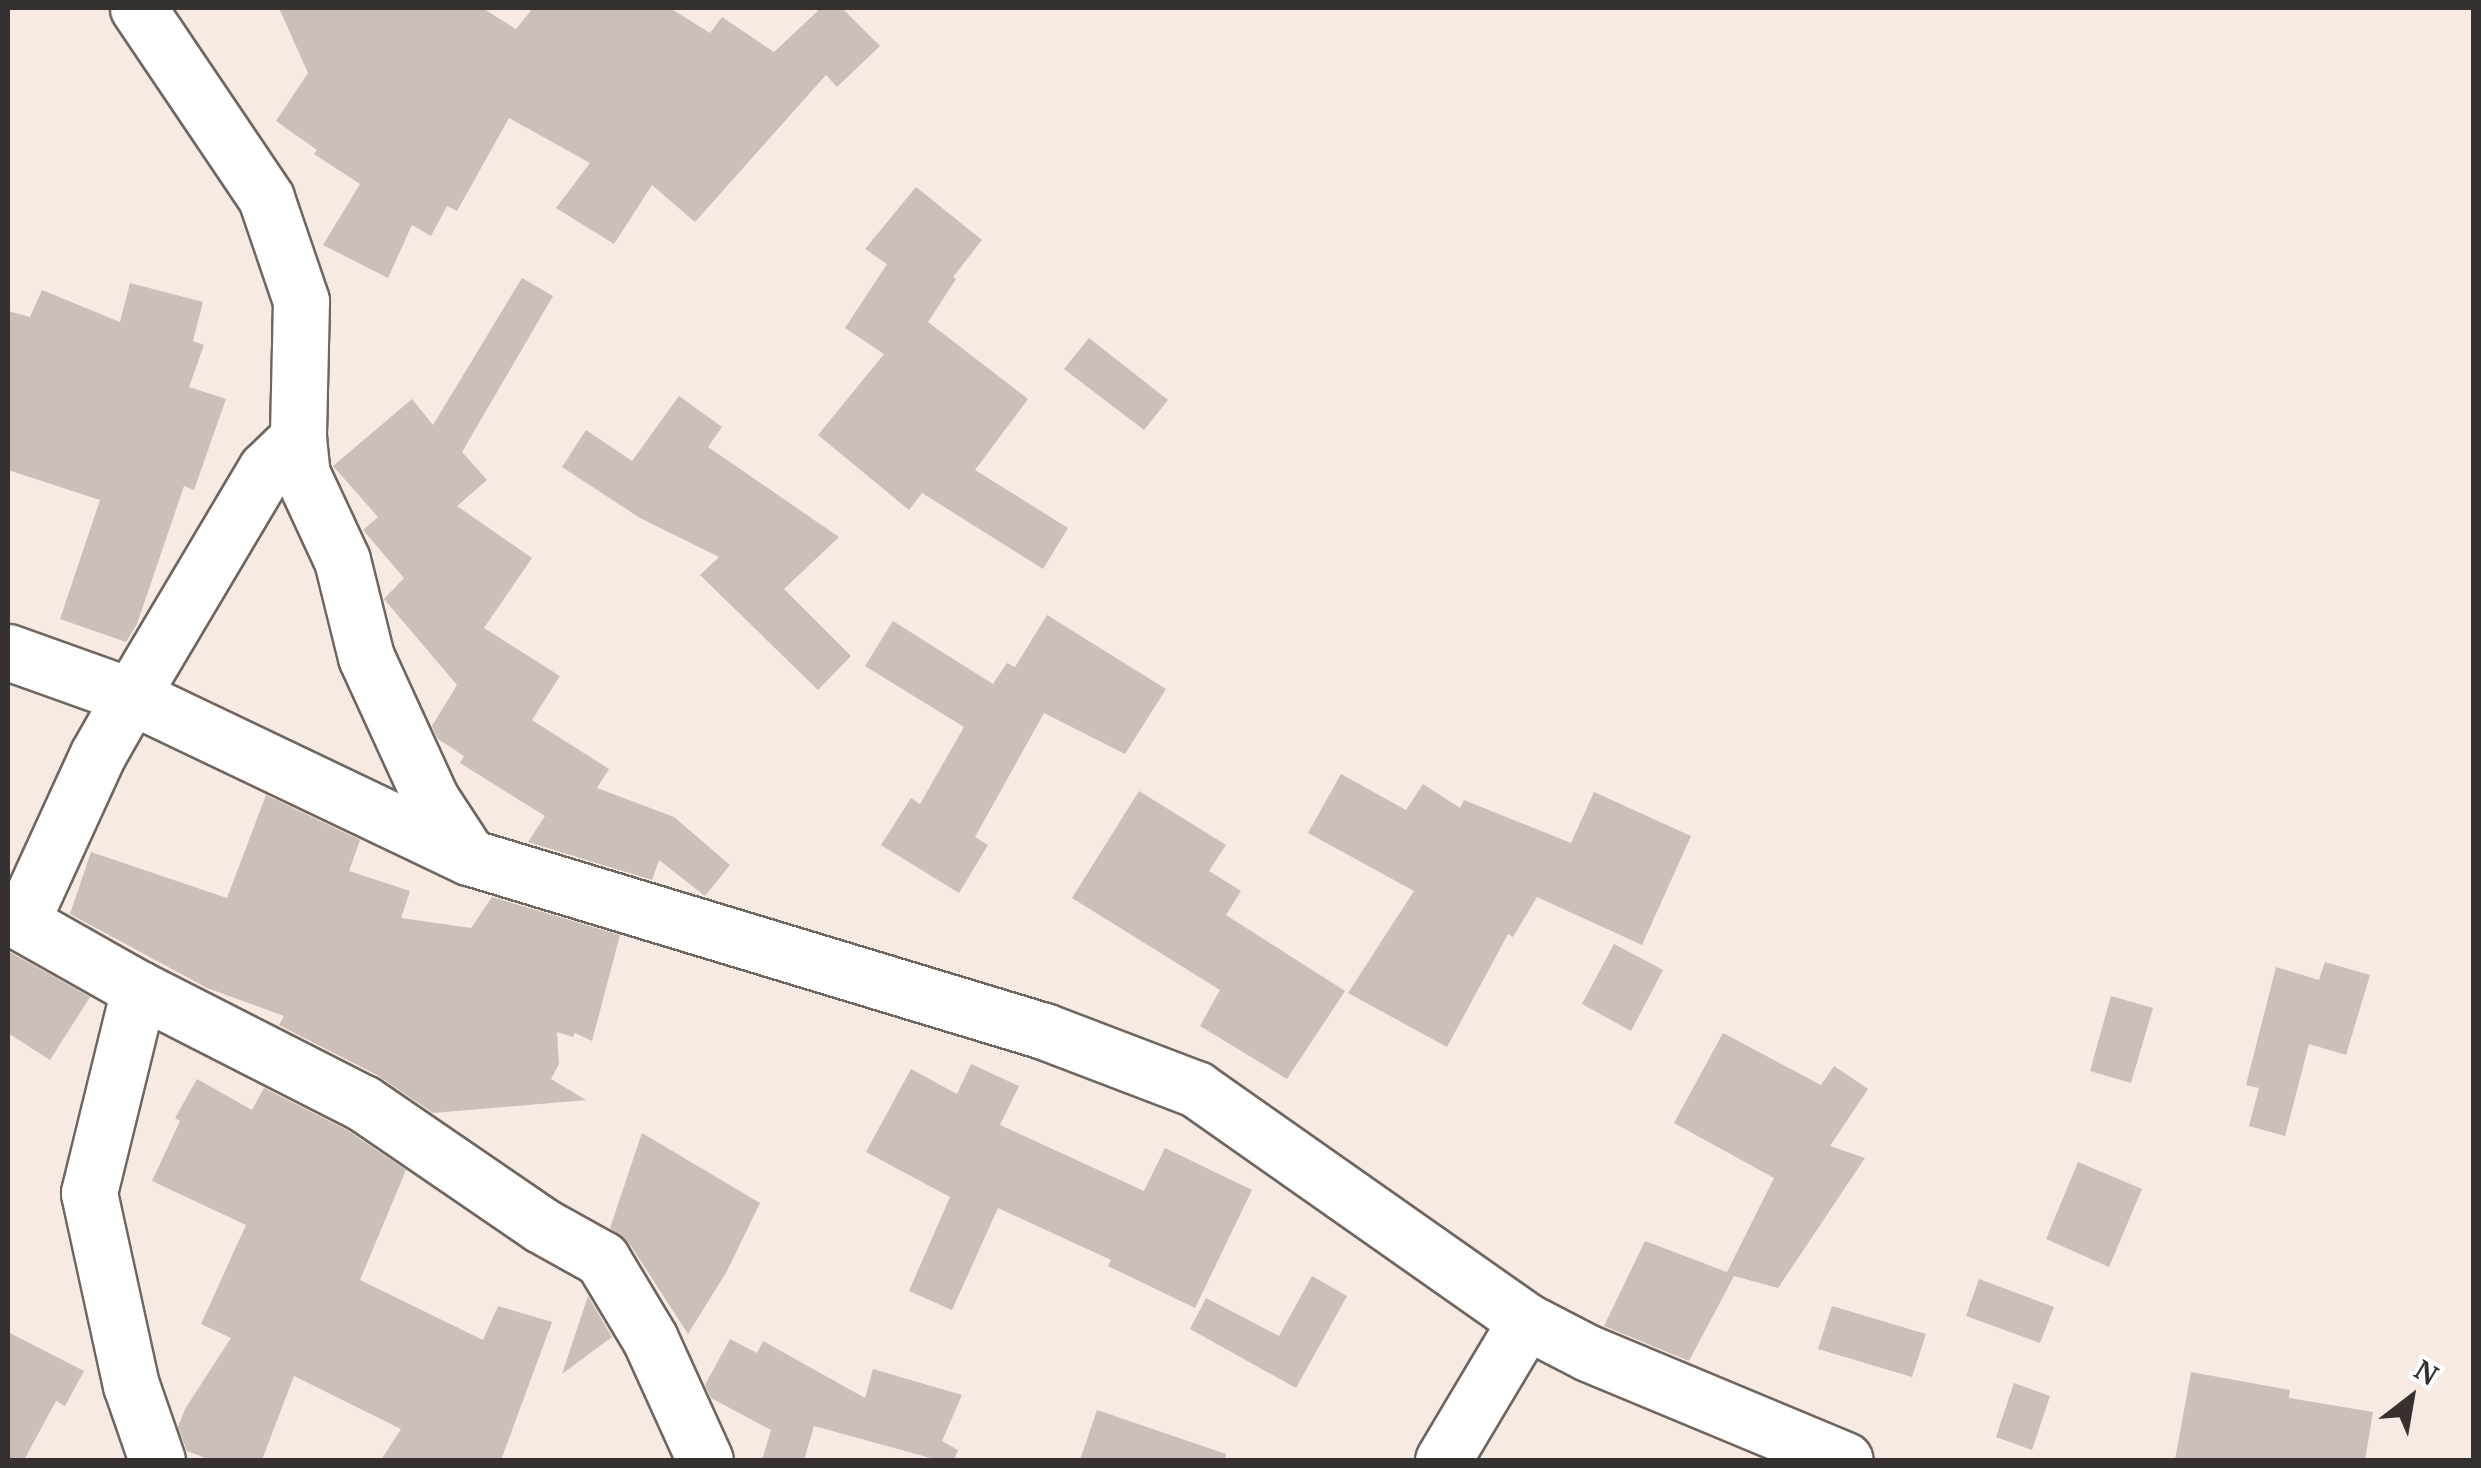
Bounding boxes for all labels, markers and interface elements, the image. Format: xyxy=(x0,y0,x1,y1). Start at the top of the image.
north arrow xyxy=(2361,1348,2461,1448)
text: N xyxy=(2408,1351,2445,1393)

